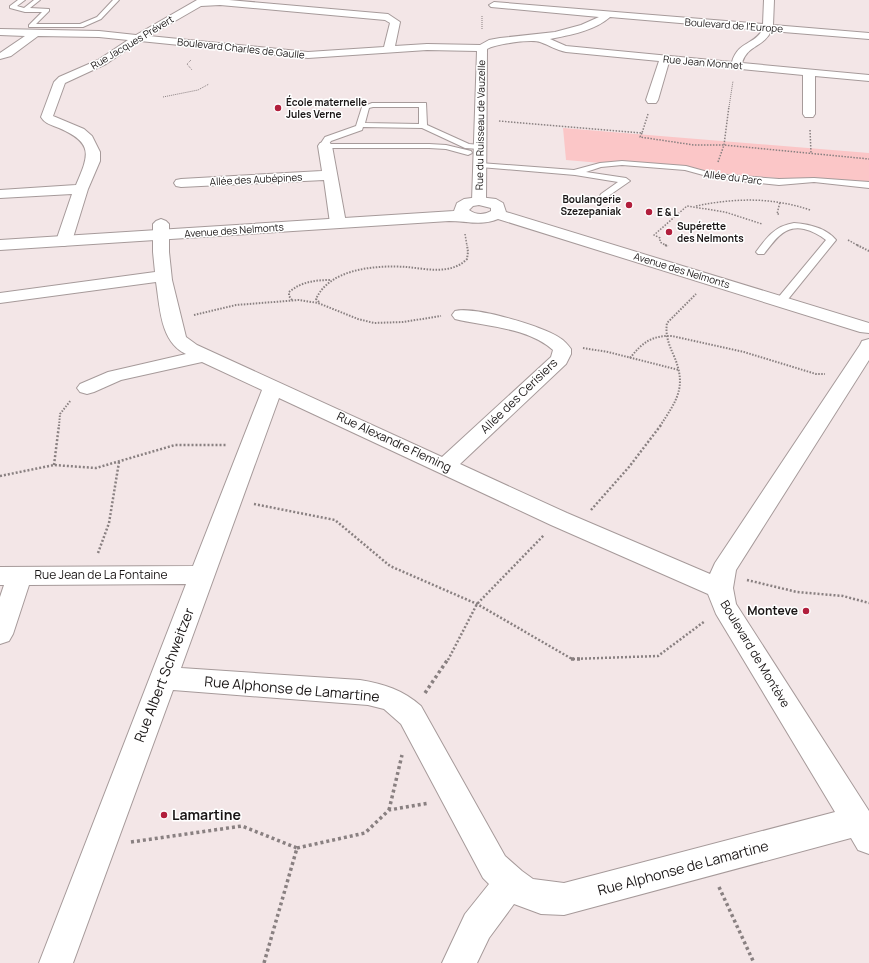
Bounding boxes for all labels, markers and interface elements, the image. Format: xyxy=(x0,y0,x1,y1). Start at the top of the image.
street label: Rue Jacques Prévert xyxy=(88,12,176,72)
street label: Boulevard de l'Europe xyxy=(684,15,784,35)
street label: Boulevard Charles de Gaulle xyxy=(176,34,306,62)
street label: Rue Jean Monnet xyxy=(663,52,743,72)
street label: Rue du Ruisseau de Vauzelle xyxy=(472,60,488,190)
place label: École maternelle Jules Verne xyxy=(286,95,367,121)
marker: École maternelle Jules Verne xyxy=(273,103,283,113)
street label: Allée du Parc xyxy=(703,166,764,188)
street label: Allée des Aubépines xyxy=(209,170,303,188)
place label: Boulangerie Szezepaniak xyxy=(561,192,622,218)
marker: Boulangerie Szezepaniak xyxy=(624,200,634,210)
place label: E & L xyxy=(657,205,680,219)
marker: E & L xyxy=(644,207,654,217)
place label: Supérette des Nelmonts xyxy=(677,219,744,245)
street label: Avenue des Nelmonts xyxy=(184,220,284,240)
marker: Supérette des Nelmonts xyxy=(664,227,674,237)
street label: Avenue des Nelmonts xyxy=(632,249,732,291)
street label: Allée des Cerisiers xyxy=(476,354,561,437)
street label: Rue Alexandre Fleming xyxy=(334,407,454,476)
street label: Rue Jean de La Fontaine xyxy=(35,566,167,583)
street label: Boulevard de Montève xyxy=(717,597,794,711)
place label: Monteve xyxy=(747,602,798,619)
street label: Rue Albert Schweitzer xyxy=(129,605,198,745)
marker: Monteve xyxy=(801,606,811,616)
street label: Rue Alphonse de Lamartine xyxy=(204,671,381,706)
place label: Lamartine xyxy=(172,805,241,824)
marker: Lamartine xyxy=(159,810,169,820)
street label: Rue Alphonse de Lamartine xyxy=(595,836,770,899)

